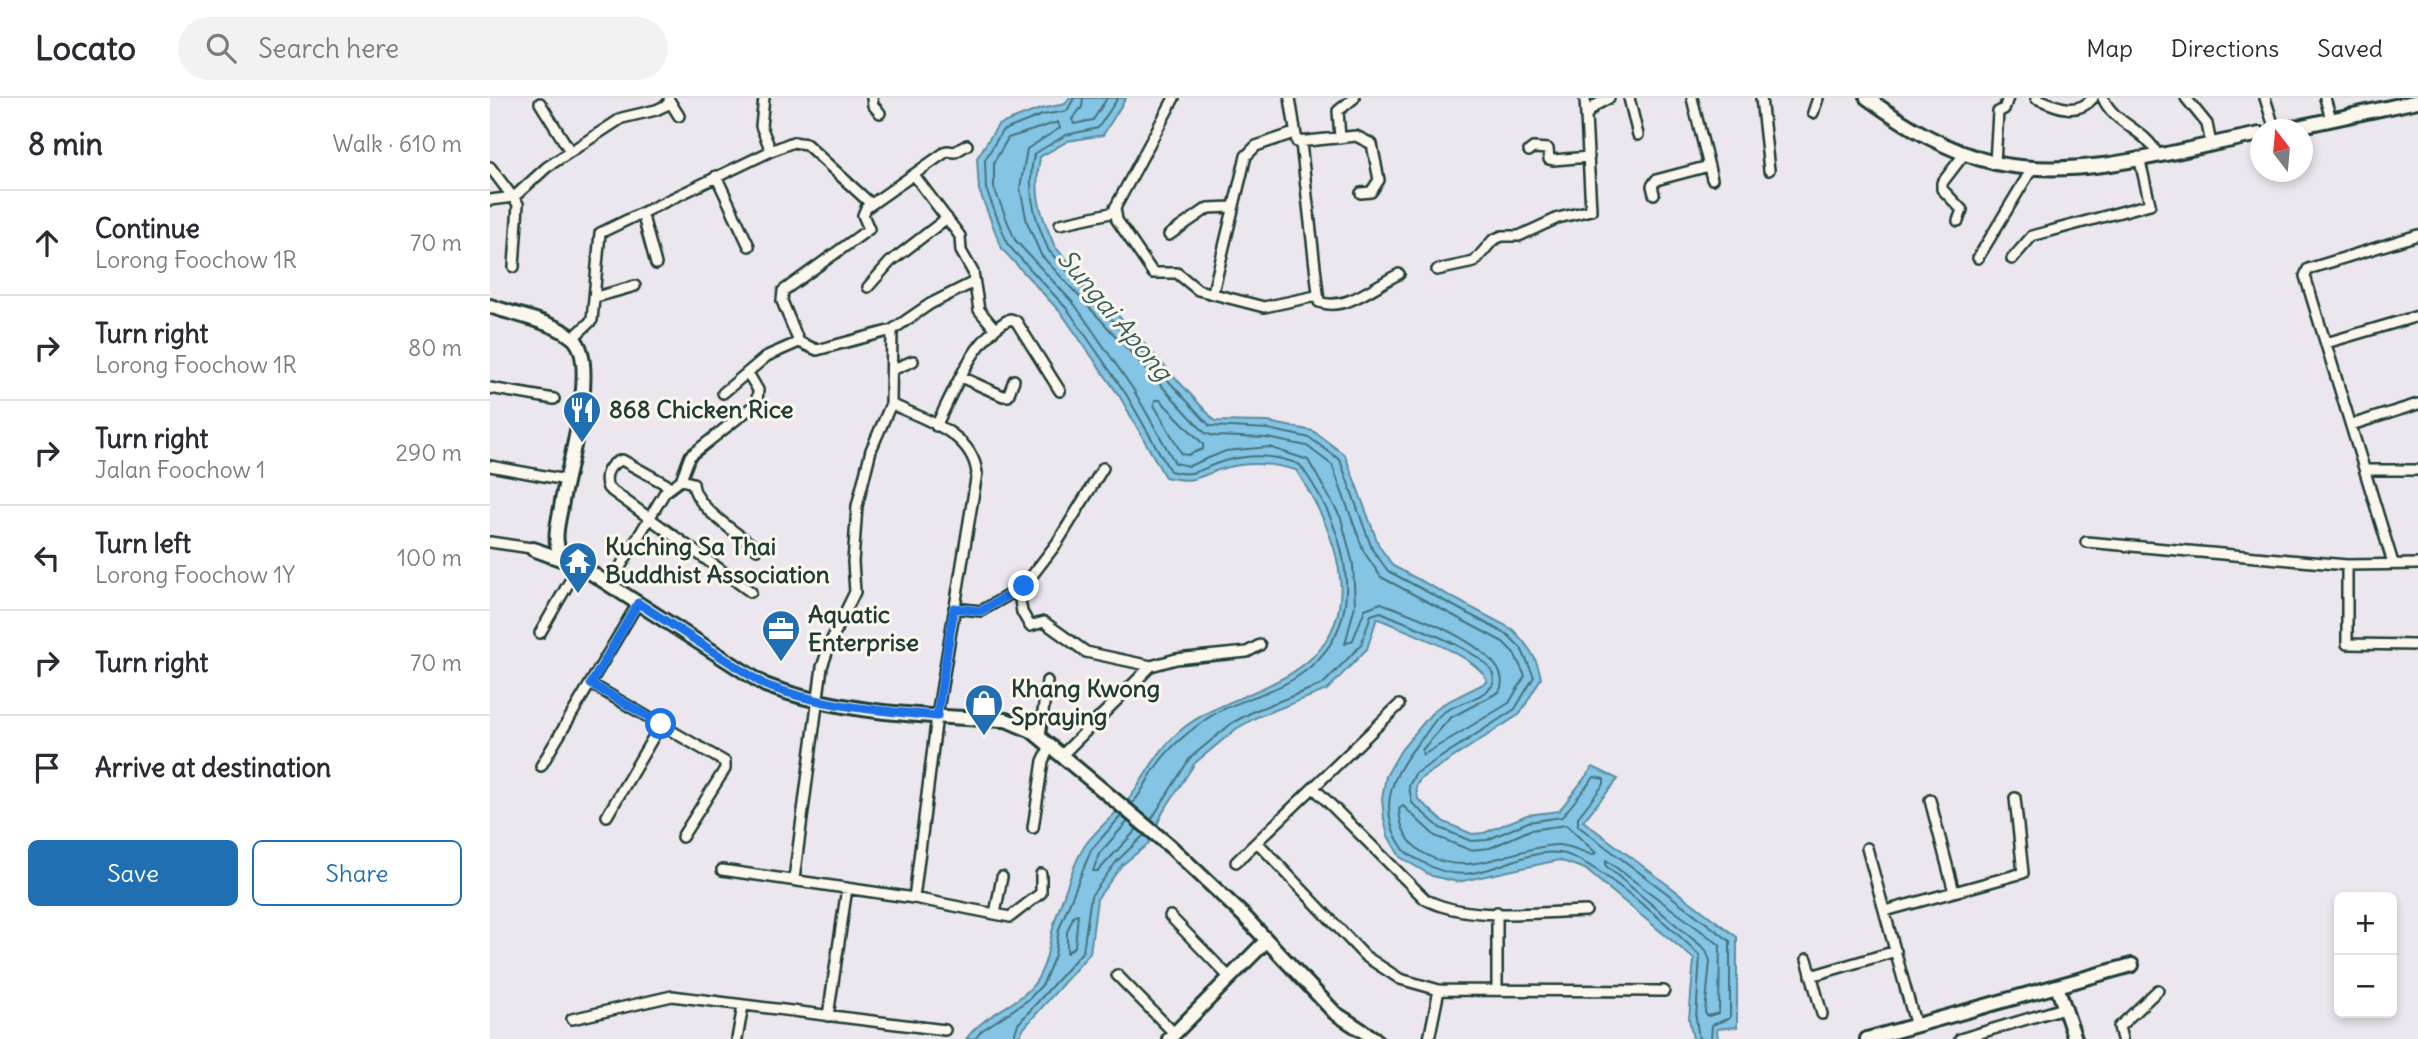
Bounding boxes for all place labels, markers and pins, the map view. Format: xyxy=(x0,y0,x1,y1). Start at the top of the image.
restaurant icon: 868 Chicken Rice xyxy=(561,389,603,444)
place label: 868 Chicken Rice xyxy=(609,394,793,424)
place label: Kuching Sa Thai Buddhist Association xyxy=(605,531,830,589)
temple icon: Kuching Sa Thai Buddhist Association xyxy=(557,540,599,595)
place label: Aquatic Enterprise xyxy=(808,599,919,657)
office icon: Aquatic Enterprise xyxy=(760,608,802,663)
place label: Khang Kwong Spraying xyxy=(1011,673,1160,731)
shop icon: Khang Kwong Spraying xyxy=(963,682,1005,737)

